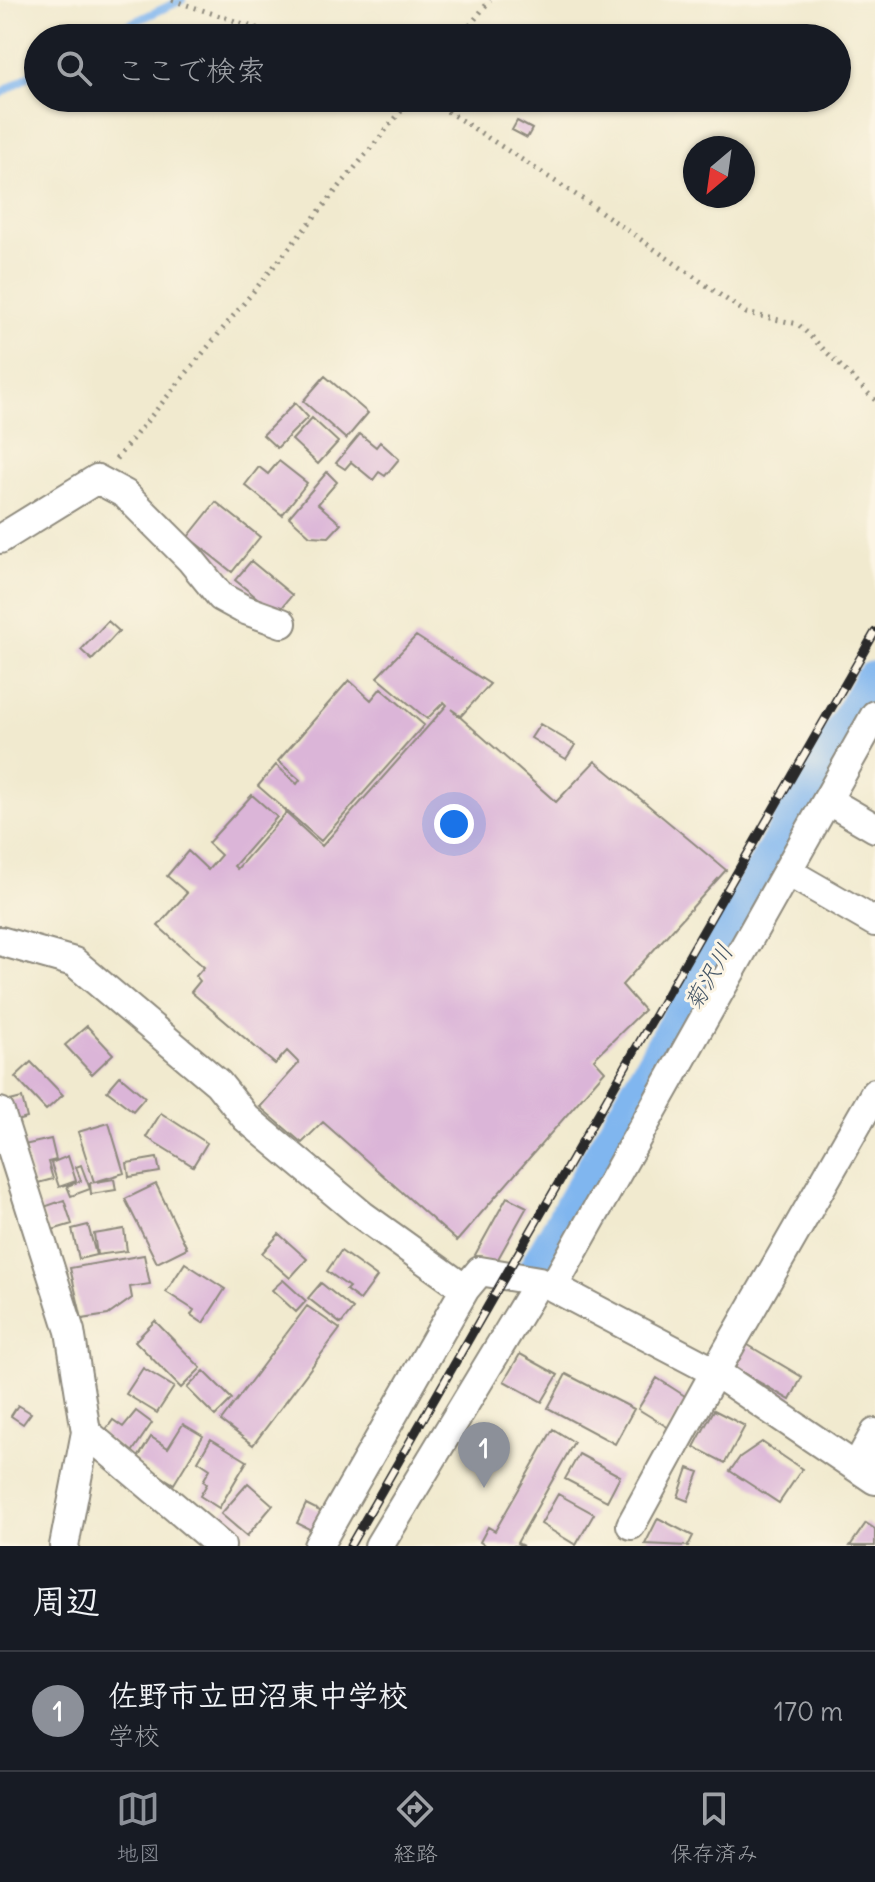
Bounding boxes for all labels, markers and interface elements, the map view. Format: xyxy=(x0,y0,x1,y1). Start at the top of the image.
search box xyxy=(24,24,851,112)
icon: search xyxy=(52,46,96,90)
text: ここで検索 xyxy=(116,51,266,89)
north arrow xyxy=(683,136,755,208)
your location xyxy=(434,804,474,844)
water label: 菊沢川 xyxy=(677,938,739,1016)
pin: 1 xyxy=(458,1422,510,1488)
text: 周辺 xyxy=(32,1579,100,1622)
text: 佐野市立田沼東中学校 xyxy=(108,1676,408,1714)
text: 1 xyxy=(53,1695,63,1728)
text: 170 m xyxy=(774,1695,843,1728)
text: 学校 xyxy=(108,1719,160,1752)
tab: 地図 xyxy=(116,1787,161,1867)
tab: 経路 xyxy=(393,1787,438,1867)
tab: 保存済み xyxy=(670,1787,759,1867)

